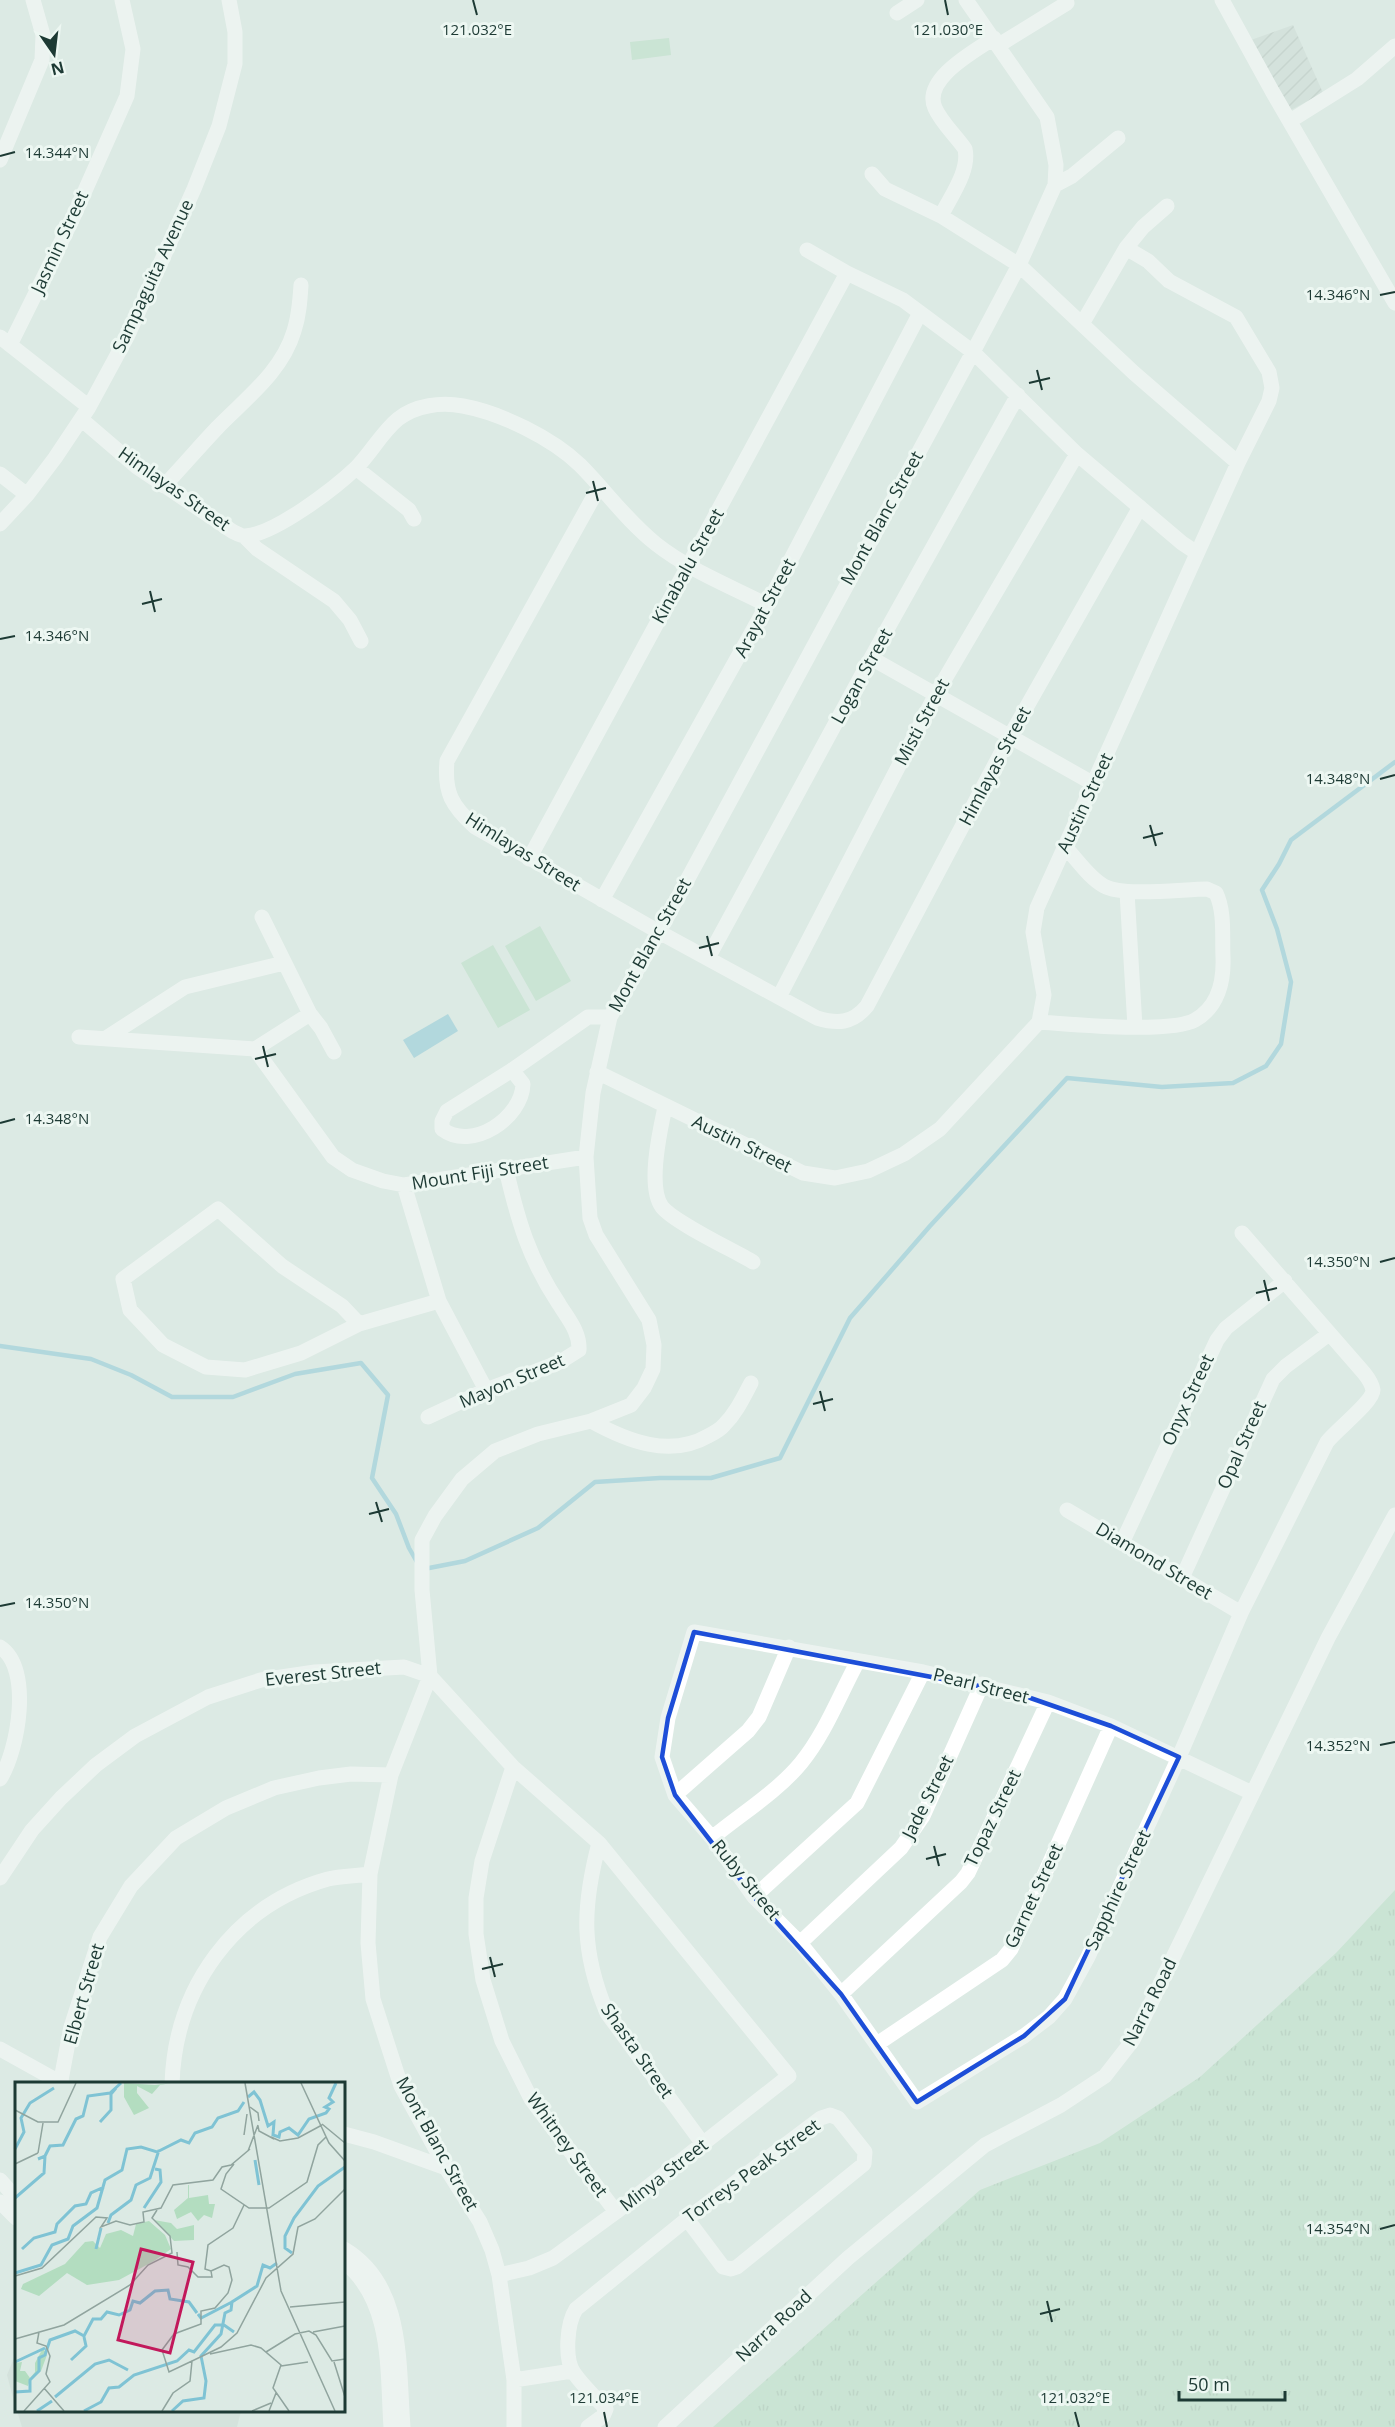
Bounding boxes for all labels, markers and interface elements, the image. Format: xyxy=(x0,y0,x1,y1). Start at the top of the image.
text: 121.032°E xyxy=(442,19,512,39)
text: 121.030°E xyxy=(913,19,983,39)
north arrow xyxy=(24,24,84,84)
text: N xyxy=(49,56,67,81)
text: 14.344°N xyxy=(25,142,89,162)
street label: Jasmin Street xyxy=(24,186,93,299)
street label: Sampaguita Avenue xyxy=(106,195,198,356)
text: 14.346°N xyxy=(1306,284,1370,304)
street label: Himlayas Street xyxy=(114,441,235,536)
street label: Mont Blanc Street xyxy=(834,446,928,589)
street label: Kinabalu Street xyxy=(646,504,729,627)
street label: Arayat Street xyxy=(728,554,800,661)
street label: Logan Street xyxy=(825,623,897,728)
text: 14.346°N xyxy=(25,625,89,645)
street label: Misti Street xyxy=(888,674,954,769)
street label: Himlayas Street xyxy=(953,702,1036,829)
street label: Austin Street xyxy=(1050,749,1118,857)
text: 14.348°N xyxy=(1306,768,1370,788)
street label: Himlayas Street xyxy=(461,806,586,896)
street label: Mont Blanc Street xyxy=(602,873,696,1016)
text: 14.348°N xyxy=(25,1108,89,1128)
street label: Austin Street xyxy=(689,1109,796,1178)
street label: Mount Fiji Street xyxy=(410,1149,550,1195)
text: 14.350°N xyxy=(1306,1251,1370,1271)
street label: Mayon Street xyxy=(455,1347,568,1413)
street label: Onyx Street xyxy=(1155,1350,1219,1449)
street label: Opal Street xyxy=(1211,1397,1271,1493)
street label: Diamond Street xyxy=(1092,1516,1217,1604)
text: 14.350°N xyxy=(25,1592,89,1612)
street label: Everest Street xyxy=(264,1655,382,1691)
street label: Pearl Street xyxy=(931,1662,1032,1709)
text: 14.352°N xyxy=(1306,1735,1370,1755)
street label: Jade Street xyxy=(895,1751,958,1844)
street label: Topaz Street xyxy=(958,1765,1026,1870)
street label: Sapphire Street xyxy=(1079,1826,1155,1954)
street label: Ruby Street xyxy=(707,1834,787,1925)
street label: Garnet Street xyxy=(998,1839,1068,1952)
street label: Elbert Street xyxy=(57,1940,109,2047)
street label: Narra Road xyxy=(1117,1953,1182,2050)
street label: Shasta Street xyxy=(596,1998,679,2103)
street label: Mont Blanc Street xyxy=(391,2072,485,2215)
inset map xyxy=(15,2082,345,2412)
street label: Whitney Street xyxy=(522,2087,614,2202)
street label: Torreys Peak Street xyxy=(678,2113,824,2228)
street label: Minya Street xyxy=(614,2132,712,2216)
text: 14.354°N xyxy=(1306,2218,1370,2238)
street label: Narra Road xyxy=(730,2284,817,2367)
scale bar xyxy=(1179,2364,1286,2402)
text: 50 m xyxy=(1188,2372,1230,2396)
text: 121.034°E xyxy=(569,2387,639,2407)
text: 121.032°E xyxy=(1040,2387,1110,2407)

